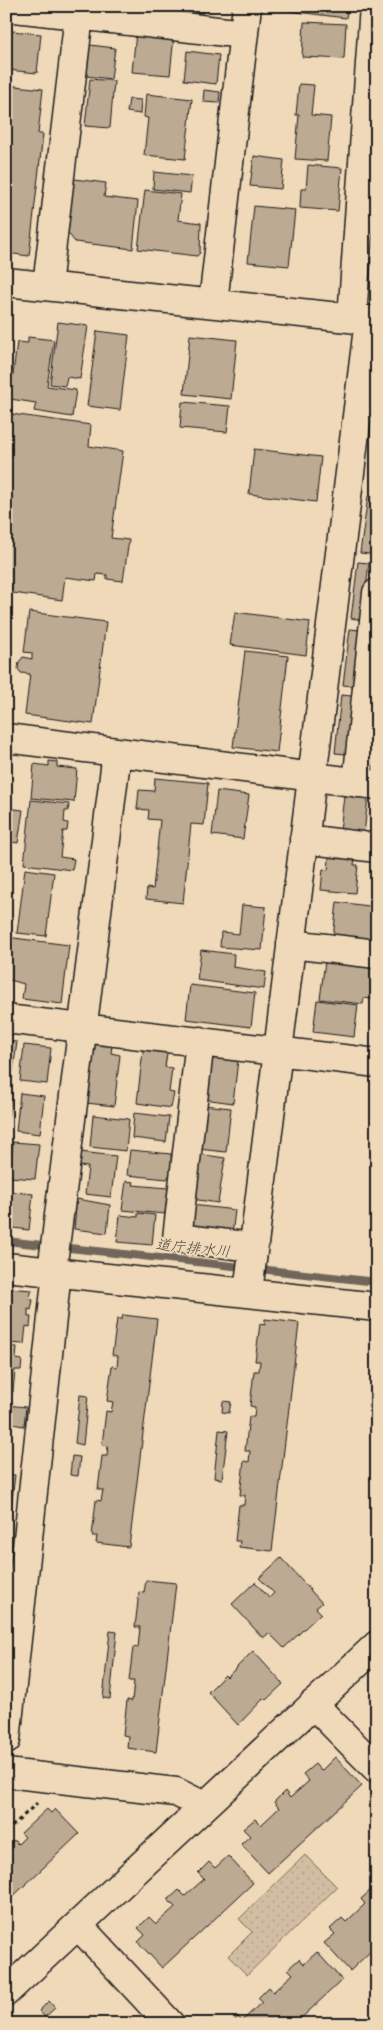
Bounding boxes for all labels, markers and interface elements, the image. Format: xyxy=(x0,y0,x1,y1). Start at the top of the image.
water label: 道庁排水川 xyxy=(155,1234,231,1263)

